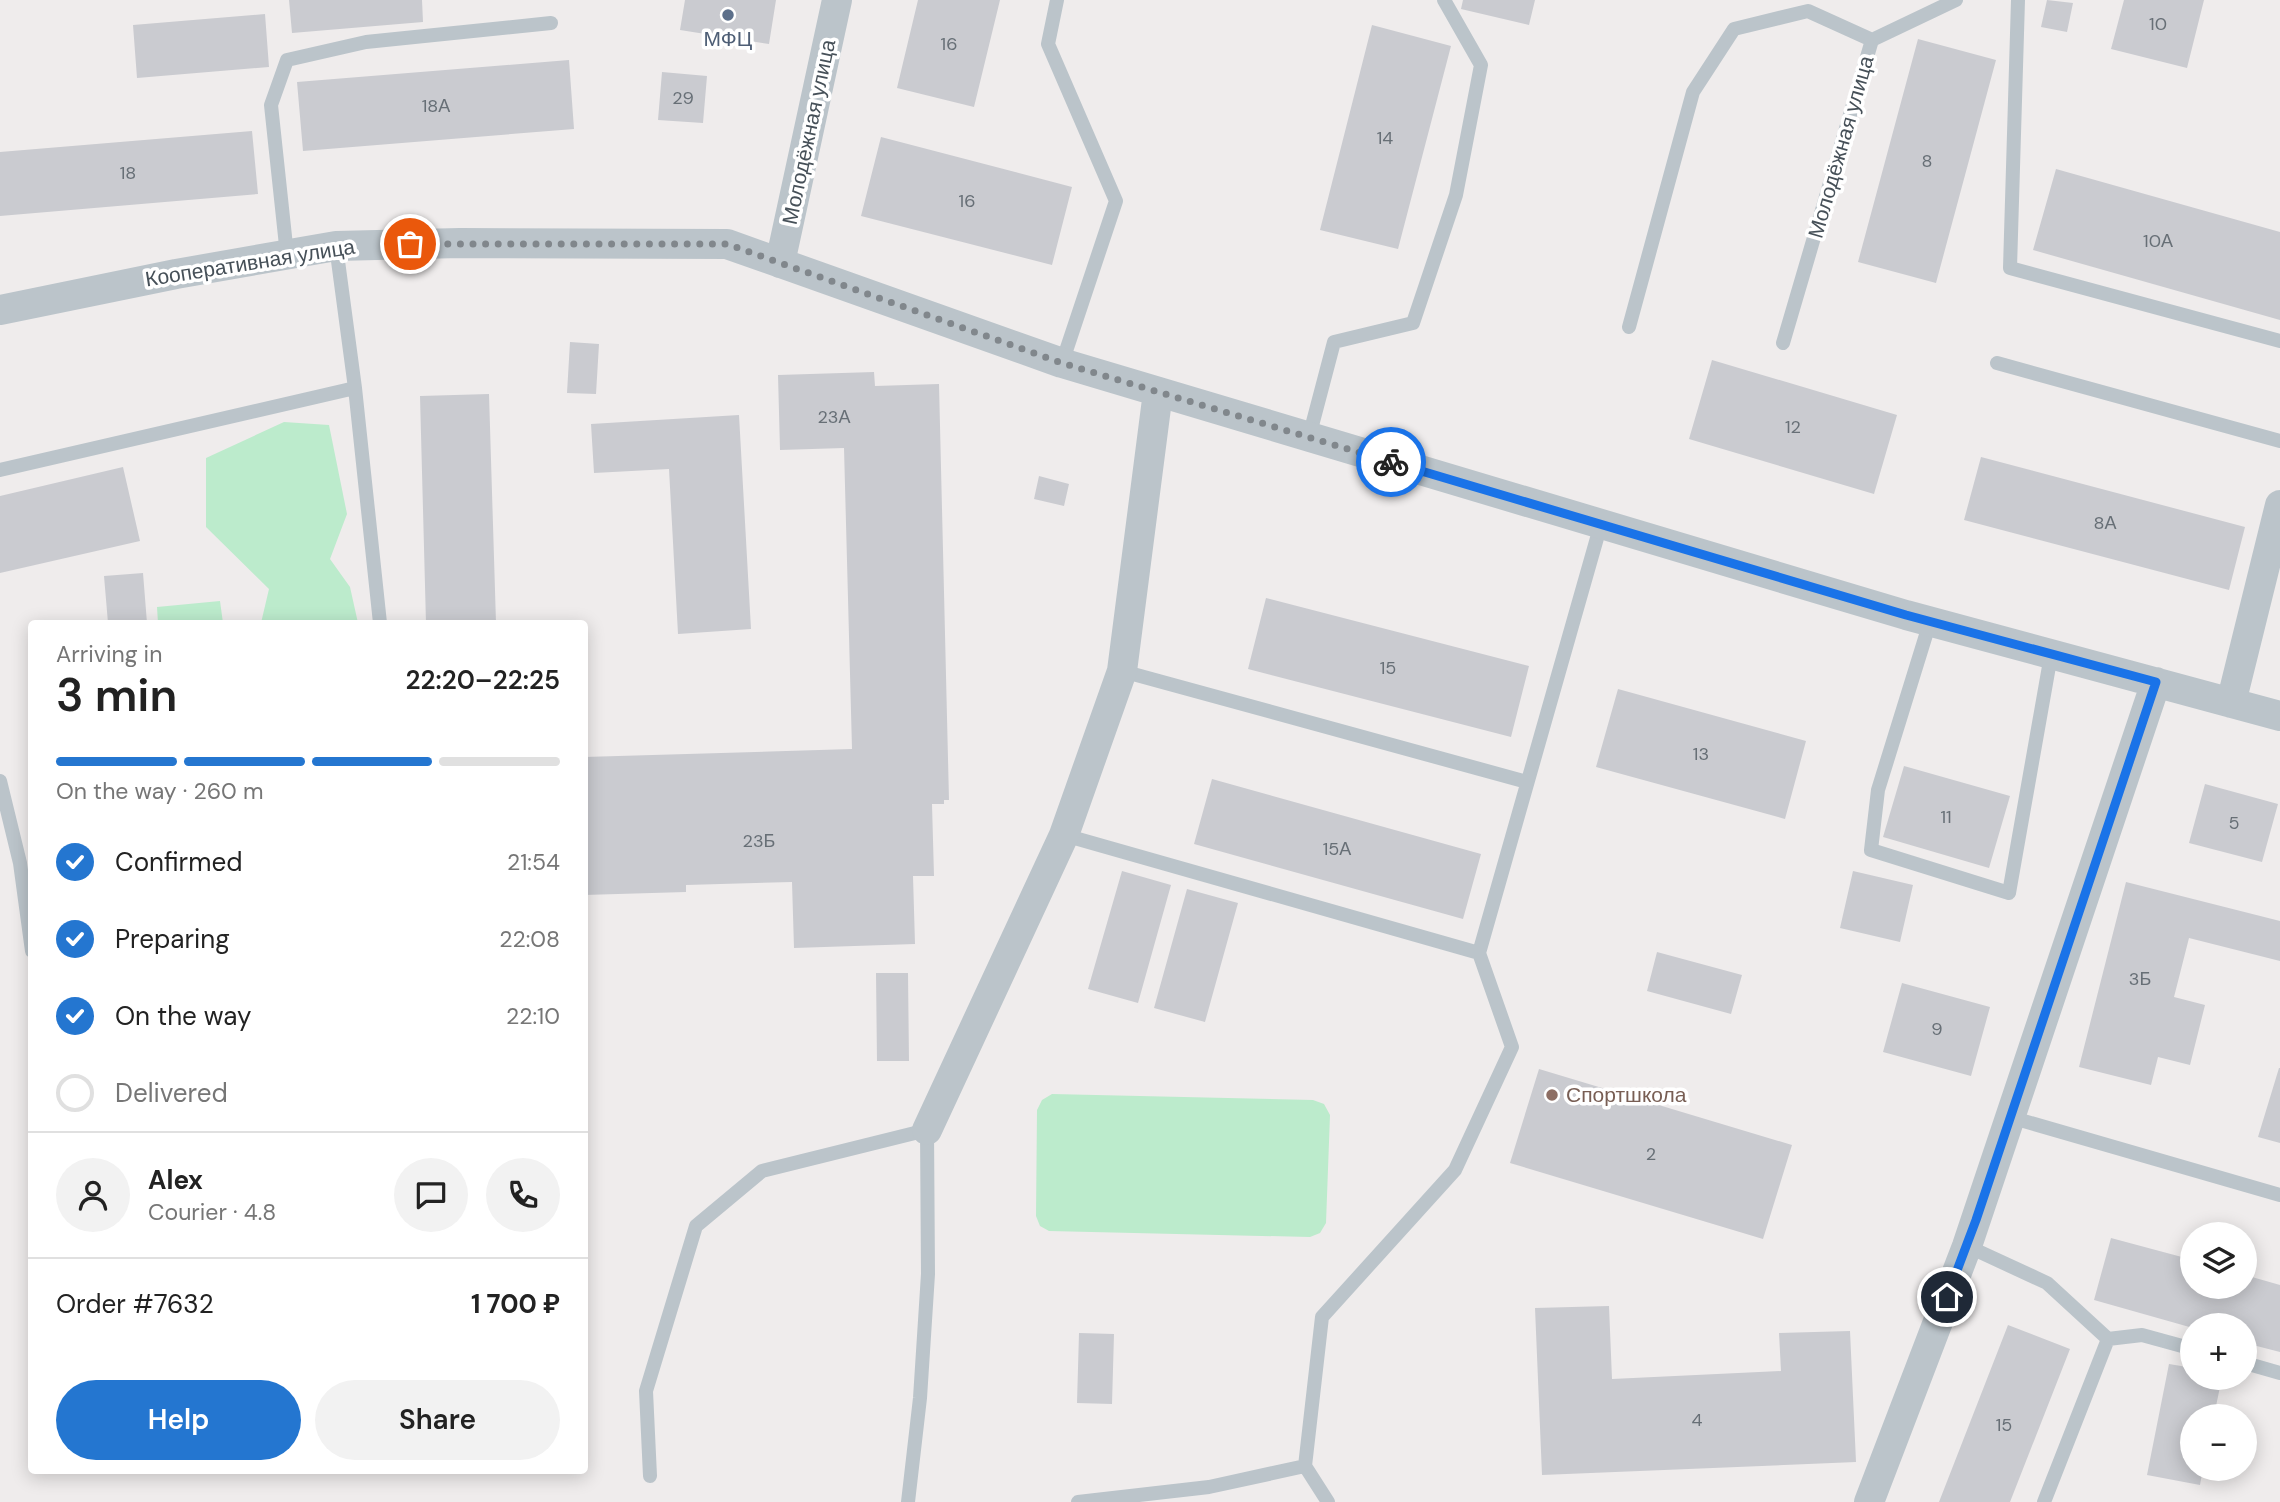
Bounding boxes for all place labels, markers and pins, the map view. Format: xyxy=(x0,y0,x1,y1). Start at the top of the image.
marker: МФЦ xyxy=(720,7,736,23)
place label: МФЦ xyxy=(704,25,753,53)
pin xyxy=(380,214,440,274)
place label: Спортшкола xyxy=(1566,1081,1687,1109)
marker: Спортшкола xyxy=(1544,1087,1560,1103)
pin xyxy=(1917,1267,1977,1327)

